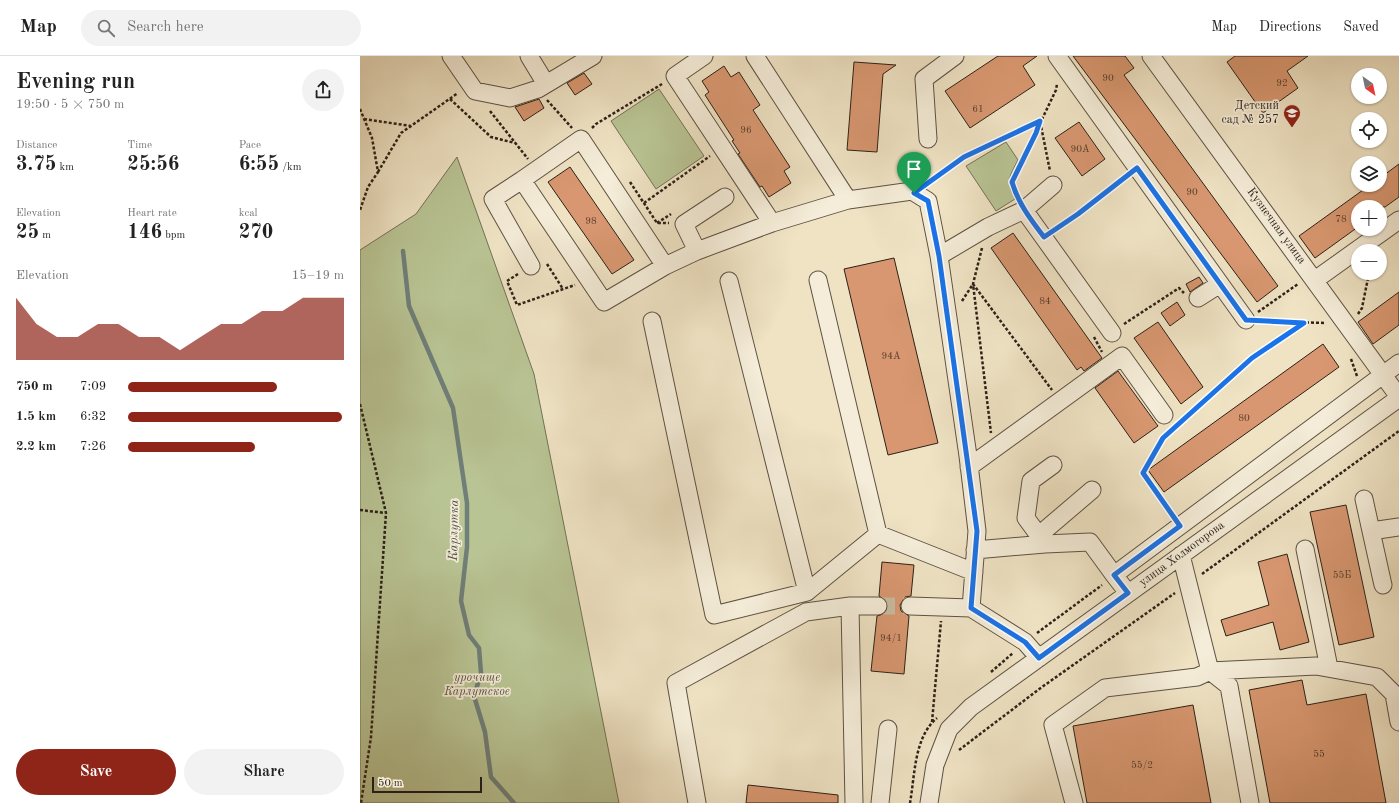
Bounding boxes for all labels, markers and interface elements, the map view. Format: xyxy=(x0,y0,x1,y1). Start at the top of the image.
search box xyxy=(81,10,361,46)
icon: search xyxy=(95,17,117,39)
text: Map xyxy=(20,18,57,37)
text: Search here xyxy=(127,20,204,35)
text: Map xyxy=(1211,20,1237,34)
text: Directions xyxy=(1259,20,1321,34)
text: Saved xyxy=(1343,20,1379,34)
north arrow xyxy=(1351,68,1387,104)
map controls xyxy=(1351,68,1387,280)
button: share xyxy=(302,69,344,111)
text: Evening run xyxy=(16,71,135,93)
house number: 90 xyxy=(1102,73,1114,83)
house number: 92 xyxy=(1276,78,1288,88)
text: 19:50 · 5 × 750 m xyxy=(16,98,124,111)
place label: Детский сад № 257 xyxy=(1222,100,1279,126)
school or university icon: Детский сад № 257 xyxy=(1282,103,1302,128)
house number: 61 xyxy=(972,104,984,114)
button: locate xyxy=(1351,112,1387,148)
house number: 96 xyxy=(740,125,752,135)
text: Distance xyxy=(16,140,57,151)
text: Time xyxy=(127,140,152,151)
text: Pace xyxy=(239,140,261,151)
house number: 90А xyxy=(1070,144,1090,154)
pin xyxy=(897,152,931,193)
text: 3.75 xyxy=(16,155,56,175)
text: 25:56 xyxy=(127,155,179,175)
text: 6:55 xyxy=(239,155,279,175)
button: layers xyxy=(1351,156,1387,192)
icon: arrive xyxy=(903,158,925,180)
text: km xyxy=(56,162,74,173)
text: /km xyxy=(279,162,302,173)
street label: Кузнечная улица xyxy=(1244,186,1308,266)
house number: 90 xyxy=(1186,187,1198,197)
button: + xyxy=(1351,200,1387,236)
text: Elevation xyxy=(16,208,61,219)
text: Heart rate xyxy=(127,208,177,219)
text: kcal xyxy=(239,208,258,219)
house number: 78 xyxy=(1335,214,1347,224)
house number: 98 xyxy=(585,216,597,226)
text: 25 xyxy=(16,223,39,243)
text: 146 xyxy=(127,223,162,243)
text: 270 xyxy=(239,223,273,243)
text: m xyxy=(39,230,51,241)
text: bpm xyxy=(162,230,185,241)
button: − xyxy=(1351,244,1387,280)
text: Elevation xyxy=(16,269,69,282)
text: 15–19 m xyxy=(292,269,344,282)
house number: 84 xyxy=(1039,296,1051,306)
house number: 94А xyxy=(881,351,901,361)
text: 750 m xyxy=(16,380,53,393)
text: 7:09 xyxy=(80,380,106,393)
text: 1.5 km xyxy=(16,410,56,423)
text: 6:32 xyxy=(80,410,106,423)
house number: 80 xyxy=(1238,413,1250,423)
text: 2.2 km xyxy=(16,440,56,453)
text: 7:26 xyxy=(80,440,106,453)
water label: Карлутка xyxy=(447,499,461,562)
street label: улица Холмогорова xyxy=(1137,519,1227,589)
house number: 55Б xyxy=(1333,570,1351,580)
house number: 94/1 xyxy=(880,633,902,643)
park label: урочище Карлутское xyxy=(443,672,510,698)
button: Save xyxy=(16,749,176,795)
button: Share xyxy=(184,749,344,795)
house number: 55 xyxy=(1313,749,1325,759)
house number: 55/2 xyxy=(1131,760,1153,770)
scale bar xyxy=(372,775,482,794)
text: 50 m xyxy=(378,778,403,789)

